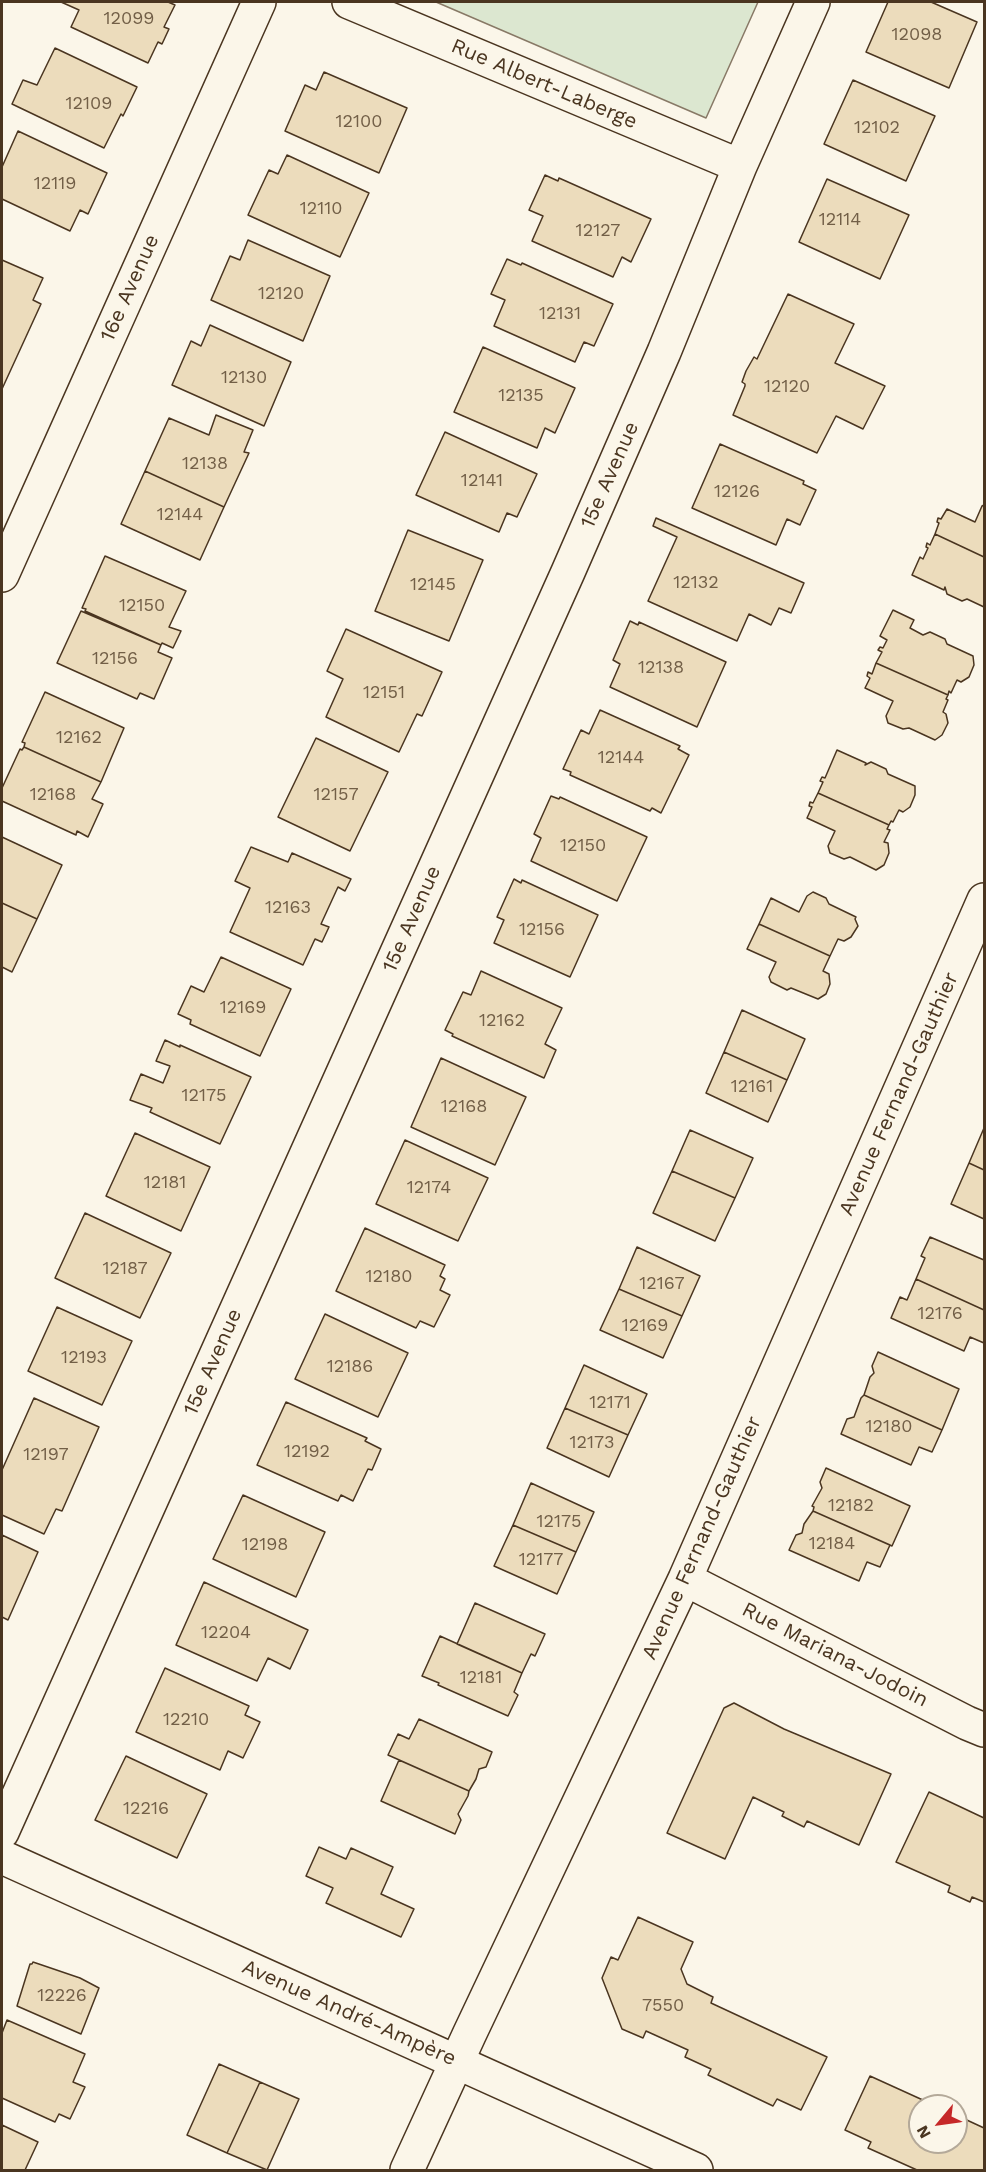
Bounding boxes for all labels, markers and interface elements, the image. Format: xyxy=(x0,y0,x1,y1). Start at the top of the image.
house number: 12099 xyxy=(104,8,154,30)
house number: 12098 xyxy=(892,24,942,46)
street label: Rue Albert-Laberge xyxy=(447,33,641,135)
house number: 12109 xyxy=(66,93,112,115)
house number: 12100 xyxy=(336,111,382,133)
house number: 12102 xyxy=(854,117,900,139)
house number: 12119 xyxy=(34,173,76,195)
house number: 12110 xyxy=(300,198,342,220)
house number: 12114 xyxy=(819,209,861,231)
house number: 12127 xyxy=(576,220,620,242)
street label: 16e Avenue xyxy=(95,231,165,345)
house number: 12120 xyxy=(258,283,304,305)
house number: 12131 xyxy=(539,303,581,325)
house number: 12130 xyxy=(221,367,267,389)
house number: 12120 xyxy=(764,376,810,398)
house number: 12135 xyxy=(498,385,544,407)
street label: 15e Avenue xyxy=(575,418,645,532)
house number: 12138 xyxy=(182,453,228,475)
house number: 12141 xyxy=(461,470,503,492)
house number: 12126 xyxy=(714,481,760,503)
house number: 12144 xyxy=(157,504,203,526)
house number: 12132 xyxy=(673,572,719,594)
house number: 12145 xyxy=(410,574,456,596)
house number: 12150 xyxy=(119,595,165,617)
house number: 12156 xyxy=(92,648,138,670)
house number: 12138 xyxy=(638,657,684,679)
house number: 12151 xyxy=(363,682,405,704)
house number: 12162 xyxy=(56,727,102,749)
house number: 12144 xyxy=(598,747,644,769)
house number: 12168 xyxy=(30,784,76,806)
house number: 12157 xyxy=(313,784,359,806)
house number: 12150 xyxy=(560,835,606,857)
street label: 15e Avenue xyxy=(377,862,447,976)
house number: 12163 xyxy=(265,897,311,919)
house number: 12156 xyxy=(519,919,565,941)
street label: Avenue Fernand-Gauthier xyxy=(834,968,964,1220)
house number: 12169 xyxy=(220,997,266,1019)
house number: 12162 xyxy=(479,1010,525,1032)
house number: 12161 xyxy=(731,1076,773,1098)
house number: 12175 xyxy=(181,1085,227,1107)
house number: 12168 xyxy=(441,1096,487,1118)
house number: 12181 xyxy=(144,1172,186,1194)
house number: 12174 xyxy=(407,1177,451,1199)
house number: 12187 xyxy=(103,1258,147,1280)
house number: 12180 xyxy=(366,1266,412,1288)
house number: 12167 xyxy=(639,1273,685,1295)
house number: 12176 xyxy=(917,1303,963,1325)
street label: 15e Avenue xyxy=(178,1305,248,1419)
house number: 12169 xyxy=(622,1315,668,1337)
house number: 12193 xyxy=(61,1347,107,1369)
house number: 12186 xyxy=(327,1356,373,1378)
house number: 12171 xyxy=(589,1392,631,1414)
street label: Avenue Fernand-Gauthier xyxy=(637,1412,767,1664)
house number: 12180 xyxy=(866,1416,912,1438)
house number: 12173 xyxy=(569,1432,615,1454)
house number: 12192 xyxy=(284,1441,330,1463)
house number: 12197 xyxy=(23,1444,69,1466)
house number: 12182 xyxy=(828,1495,874,1517)
house number: 12175 xyxy=(536,1511,582,1533)
house number: 12184 xyxy=(809,1533,855,1555)
house number: 12198 xyxy=(242,1534,288,1556)
house number: 12177 xyxy=(519,1549,563,1571)
street label: Rue Mariana-Jodoin xyxy=(738,1597,932,1713)
house number: 12204 xyxy=(201,1622,251,1644)
house number: 12181 xyxy=(460,1667,502,1689)
house number: 12210 xyxy=(163,1709,209,1731)
house number: 12216 xyxy=(123,1798,169,1820)
street label: Avenue André-Ampère xyxy=(238,1954,460,2072)
house number: 12226 xyxy=(37,1985,87,2007)
house number: 7550 xyxy=(642,1995,684,2017)
north arrow xyxy=(908,2094,968,2154)
text: N xyxy=(912,2122,935,2142)

